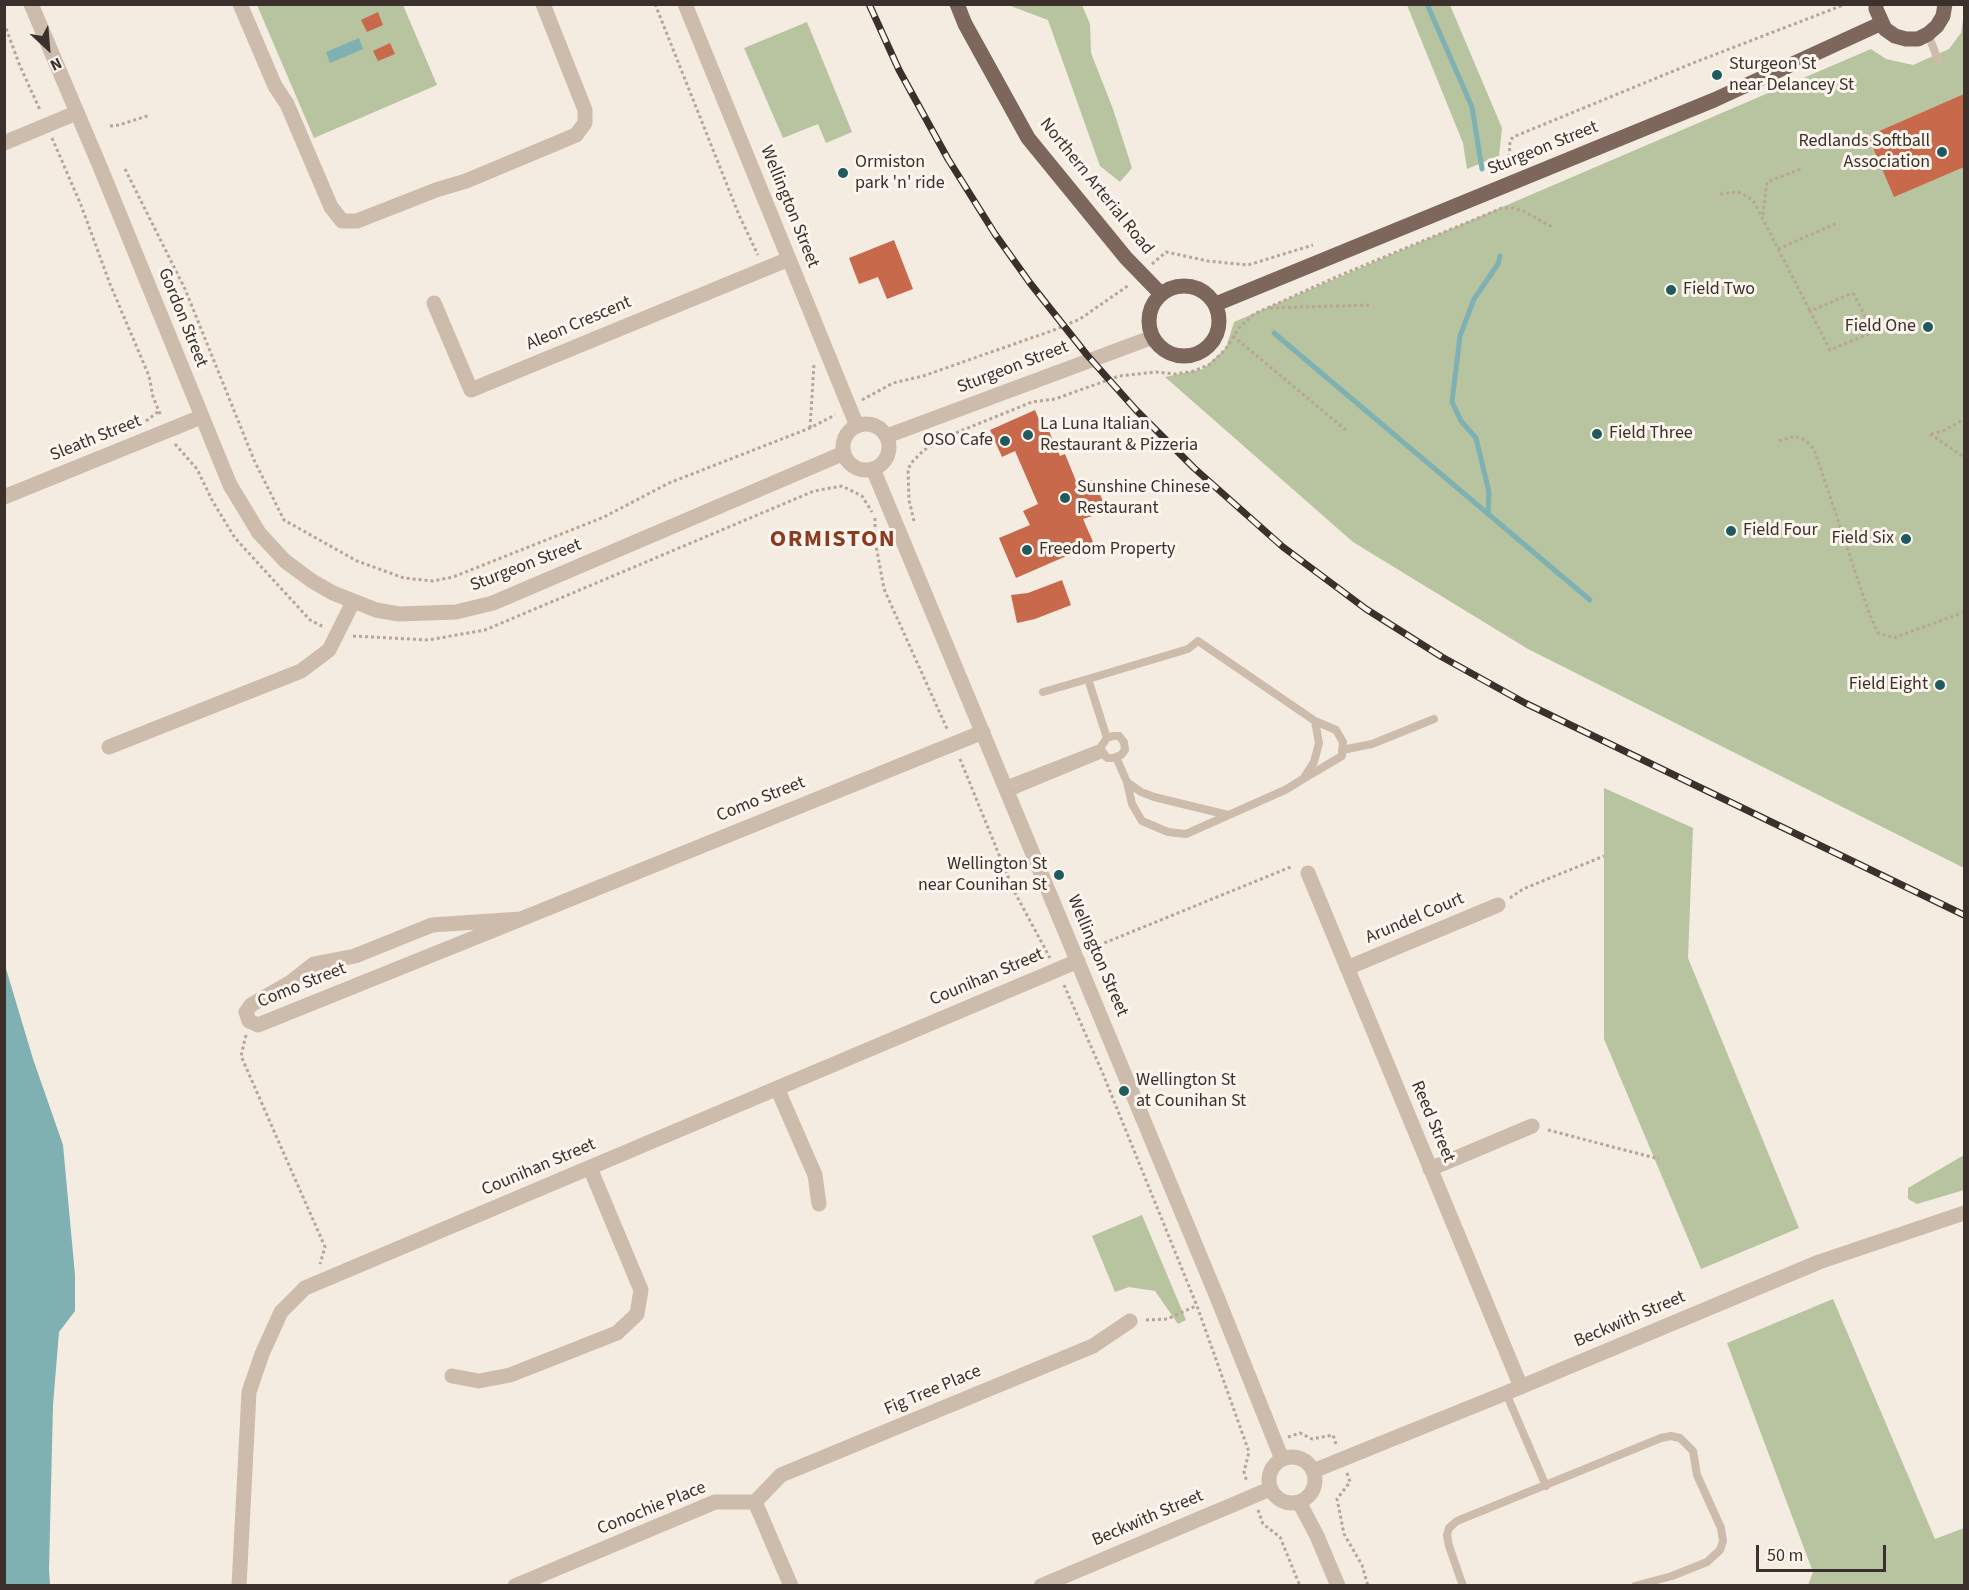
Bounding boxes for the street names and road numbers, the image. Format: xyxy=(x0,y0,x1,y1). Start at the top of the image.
street label: Northern Arterial Road xyxy=(1034,114,1158,260)
street label: Sturgeon Street xyxy=(1485,117,1601,181)
street label: Wellington Street xyxy=(755,143,823,271)
street label: Gordon Street xyxy=(152,265,212,371)
street label: Aleon Crescent xyxy=(523,292,635,356)
street label: Sturgeon Street xyxy=(954,337,1072,399)
street label: Sleath Street xyxy=(47,411,145,467)
street label: Sturgeon Street xyxy=(467,535,585,597)
street label: Como Street xyxy=(714,772,808,828)
street label: Arundel Court xyxy=(1362,889,1468,949)
street label: Wellington Street xyxy=(1062,892,1132,1020)
street label: Counihan Street xyxy=(927,944,1047,1012)
street label: Como Street xyxy=(255,958,349,1014)
street label: Reed Street xyxy=(1405,1078,1459,1166)
street label: Counihan Street xyxy=(479,1134,599,1202)
street label: Beckwith Street xyxy=(1571,1287,1689,1353)
street label: Fig Tree Place xyxy=(881,1361,985,1421)
street label: Conochie Place xyxy=(595,1477,709,1541)
street label: Beckwith Street xyxy=(1089,1486,1207,1552)

